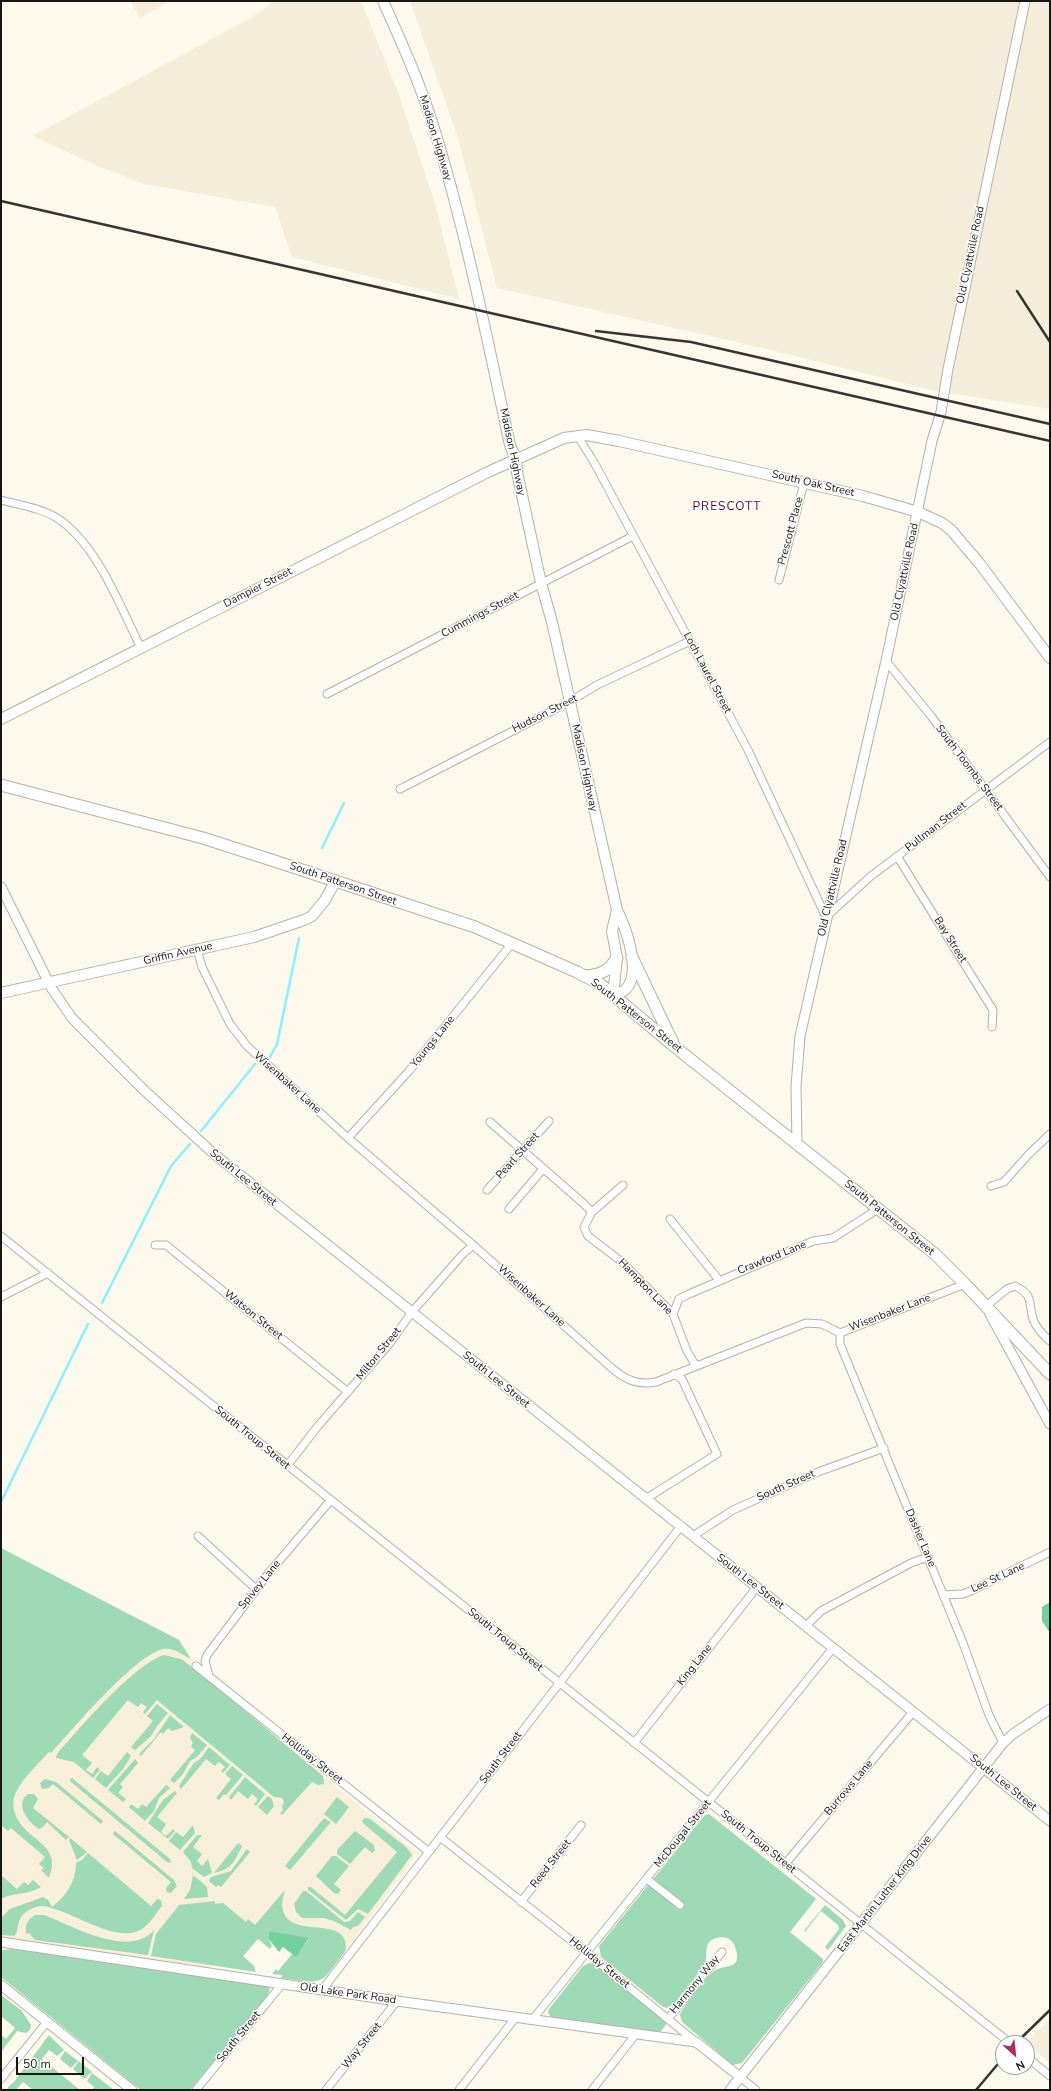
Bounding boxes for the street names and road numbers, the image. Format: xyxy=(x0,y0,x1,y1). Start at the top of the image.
street label: Madison Highway xyxy=(416,94,454,182)
street label: Old Clyattville Road xyxy=(954,205,988,305)
street label: Madison Highway xyxy=(496,407,528,497)
street label: South Oak Street xyxy=(770,468,856,500)
street label: Prescott Place xyxy=(776,495,806,567)
street label: Old Clyattville Road xyxy=(888,522,922,622)
street label: Dampier Street xyxy=(222,565,294,611)
street label: Cummings Street xyxy=(439,589,521,641)
street label: Loch Laurel Street xyxy=(680,630,734,716)
street label: Hudson Street xyxy=(510,692,580,736)
street label: Madison Highway xyxy=(568,723,600,813)
street label: South Toombs Street xyxy=(932,723,1006,813)
street label: Pullman Street xyxy=(903,799,969,855)
street label: Old Clyattville Road xyxy=(815,838,851,938)
street label: South Patterson Street xyxy=(288,859,398,909)
street label: Bay Street xyxy=(931,915,969,965)
street label: Griffin Avenue xyxy=(142,940,214,968)
street label: South Patterson Street xyxy=(588,976,684,1056)
street label: Youngs Lane xyxy=(408,1013,458,1071)
street label: Wisenbaker Lane xyxy=(251,1049,323,1117)
street label: Pearl Street xyxy=(494,1130,542,1182)
street label: South Lee Street xyxy=(207,1147,279,1209)
street label: South Patterson Street xyxy=(841,1178,937,1258)
street label: Crawford Lane xyxy=(736,1238,808,1278)
street label: Hampton Lane xyxy=(615,1256,675,1318)
street label: Wisenbaker Lane xyxy=(495,1262,567,1330)
street label: Watson Street xyxy=(221,1287,285,1343)
street label: Wisenbaker Lane xyxy=(847,1291,933,1335)
street label: Milton Street xyxy=(354,1325,404,1383)
street label: South Lee Street xyxy=(460,1349,532,1411)
street label: South Troup Street xyxy=(212,1404,292,1472)
street label: South Street xyxy=(755,1467,817,1505)
street label: Dasher Lane xyxy=(902,1507,938,1569)
street label: South Lee Street xyxy=(713,1551,787,1613)
street label: Spivey Lane xyxy=(236,1558,284,1612)
street label: Lee St Lane xyxy=(969,1560,1027,1596)
street label: South Troup Street xyxy=(465,1606,545,1674)
street label: King Lane xyxy=(675,1642,715,1688)
street label: South Street xyxy=(477,1729,525,1787)
street label: Holliday Street xyxy=(279,1731,345,1787)
street label: South Lee Street xyxy=(967,1752,1039,1814)
street label: Burrows Lane xyxy=(822,1757,876,1819)
street label: McDougal Street xyxy=(652,1797,714,1871)
street label: South Troup Street xyxy=(718,1808,798,1876)
street label: East Martin Luther King Drive xyxy=(835,1833,935,1955)
street label: Reed Street xyxy=(528,1837,574,1891)
street label: Holliday Street xyxy=(566,1935,632,1991)
street label: Harmony Way xyxy=(667,1953,723,2017)
street label: Old Lake Park Road xyxy=(299,1981,397,2007)
street label: South Street xyxy=(214,2009,264,2065)
street label: Way Street xyxy=(339,2020,385,2072)

